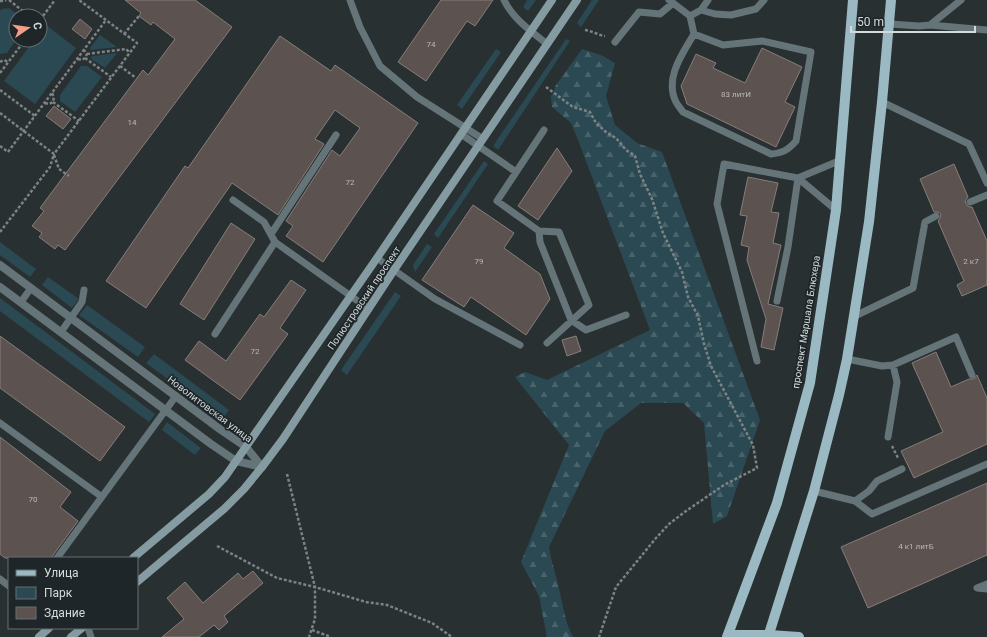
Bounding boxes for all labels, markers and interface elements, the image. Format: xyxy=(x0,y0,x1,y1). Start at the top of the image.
north arrow xyxy=(8,8,48,48)
scale bar xyxy=(851,8,975,34)
text: 50 m xyxy=(857,15,884,29)
text: С xyxy=(30,21,44,31)
house number: 74 xyxy=(427,40,436,49)
house number: 83 литИ xyxy=(721,90,751,99)
house number: 14 xyxy=(128,118,137,127)
house number: 72 xyxy=(346,178,355,187)
street label: Полюстровский проспект xyxy=(325,244,403,352)
street label: проспект Маршала Блюхера xyxy=(790,255,822,389)
house number: 79 xyxy=(475,257,484,266)
house number: 2 к7 xyxy=(963,257,979,266)
house number: 72 xyxy=(251,347,260,356)
street label: Новолитовская улица xyxy=(165,374,255,444)
house number: 70 xyxy=(29,495,38,504)
house number: 4 к1 литБ xyxy=(898,542,934,551)
legend xyxy=(8,557,138,629)
text: Улица xyxy=(44,566,79,580)
text: Парк xyxy=(44,586,73,600)
text: Здание xyxy=(44,606,85,620)

